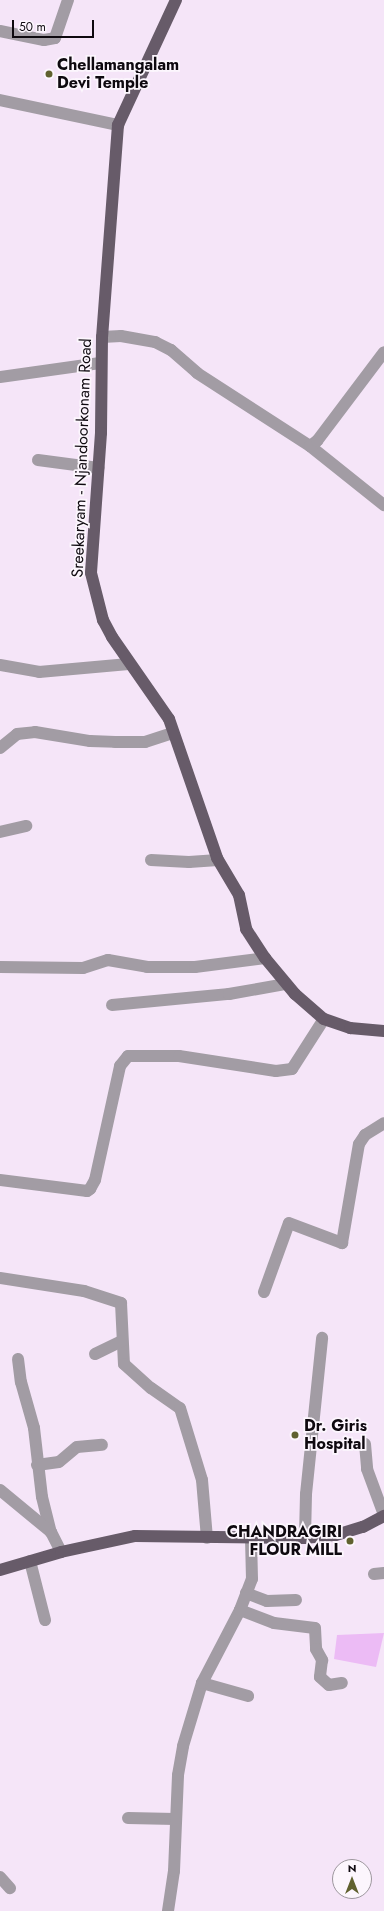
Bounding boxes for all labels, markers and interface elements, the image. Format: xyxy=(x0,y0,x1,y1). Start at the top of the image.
scale bar xyxy=(14,12,96,38)
text: 50 m xyxy=(19,18,46,36)
place label: Chellamangalam Devi Temple xyxy=(57,55,179,93)
marker: Chellamangalam Devi Temple xyxy=(44,69,54,79)
street label: Sreekaryam - Njandoorkonam Road xyxy=(68,338,96,578)
place label: Dr. Giris Hospital xyxy=(304,1416,367,1454)
marker: Dr. Giris Hospital xyxy=(289,1429,301,1441)
place label: CHANDRAGIRI FLOUR MILL xyxy=(227,1522,342,1560)
marker: CHANDRAGIRI FLOUR MILL xyxy=(345,1536,355,1546)
north arrow xyxy=(332,1859,372,1899)
text: N xyxy=(348,1860,356,1876)

